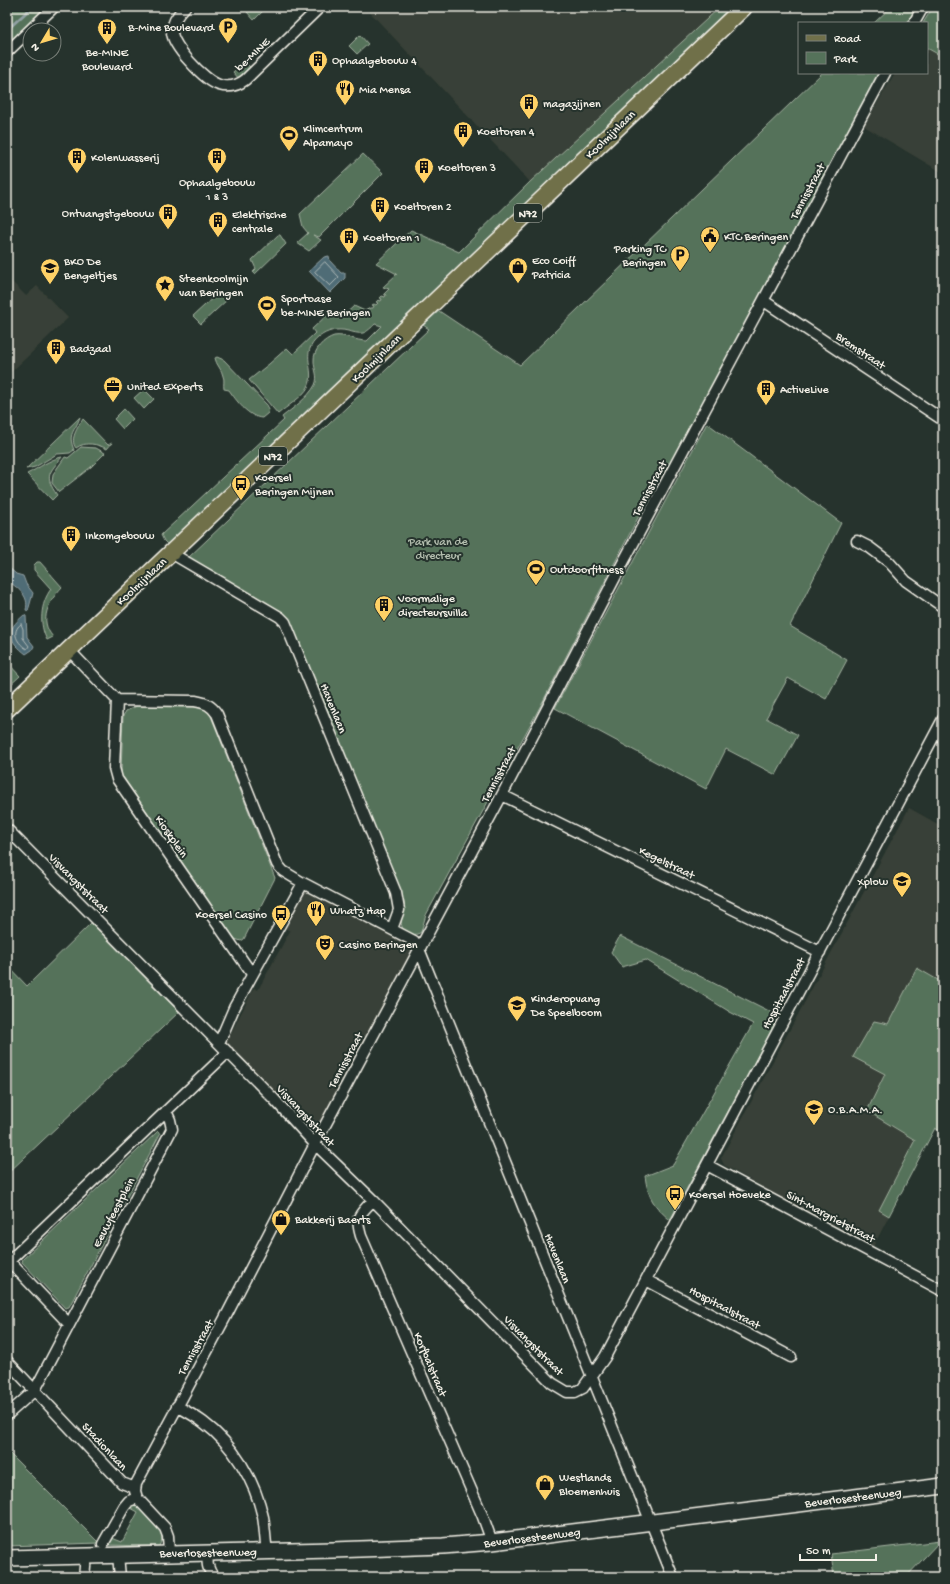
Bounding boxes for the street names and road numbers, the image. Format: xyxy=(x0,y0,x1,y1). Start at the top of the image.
street label: be-MINE xyxy=(233,35,274,75)
street label: Koolmijnlaan xyxy=(584,108,639,163)
street label: Tennisstraat xyxy=(788,161,830,223)
road number: N72 xyxy=(514,204,542,222)
street label: Bremstraat xyxy=(832,329,888,374)
street label: Koolmijnlaan xyxy=(350,332,405,387)
road number: N72 xyxy=(259,447,287,465)
street label: Tennisstraat xyxy=(630,458,672,520)
street label: Koolmijnlaan xyxy=(114,555,171,609)
street label: Havenlaan xyxy=(316,682,349,736)
street label: Tennisstraat xyxy=(479,744,521,806)
street label: Kioskplein xyxy=(151,813,190,861)
street label: Kegelstraat xyxy=(636,844,697,884)
street label: Visvangststraat xyxy=(44,851,111,918)
street label: Hospitaalstraat xyxy=(760,955,810,1032)
street label: Tennisstraat xyxy=(326,1030,368,1092)
street label: Visvangststraat xyxy=(272,1082,337,1151)
street label: Eeuwfeestplein xyxy=(91,1175,139,1250)
street label: Sint-Margrietstraat xyxy=(783,1189,878,1248)
street label: Havenlaan xyxy=(540,1232,573,1286)
street label: Hospitaalstraat xyxy=(686,1284,763,1334)
street label: Visvangststraat xyxy=(499,1313,566,1380)
street label: Tennisstraat xyxy=(175,1317,218,1379)
street label: Korfbalstraat xyxy=(409,1331,449,1400)
street label: Stadionlaan xyxy=(78,1421,129,1474)
street label: Beverlosesteenweg xyxy=(803,1486,903,1512)
street label: Beverlosesteenweg xyxy=(482,1526,582,1552)
street label: Beverlosesteenweg xyxy=(158,1546,257,1562)

